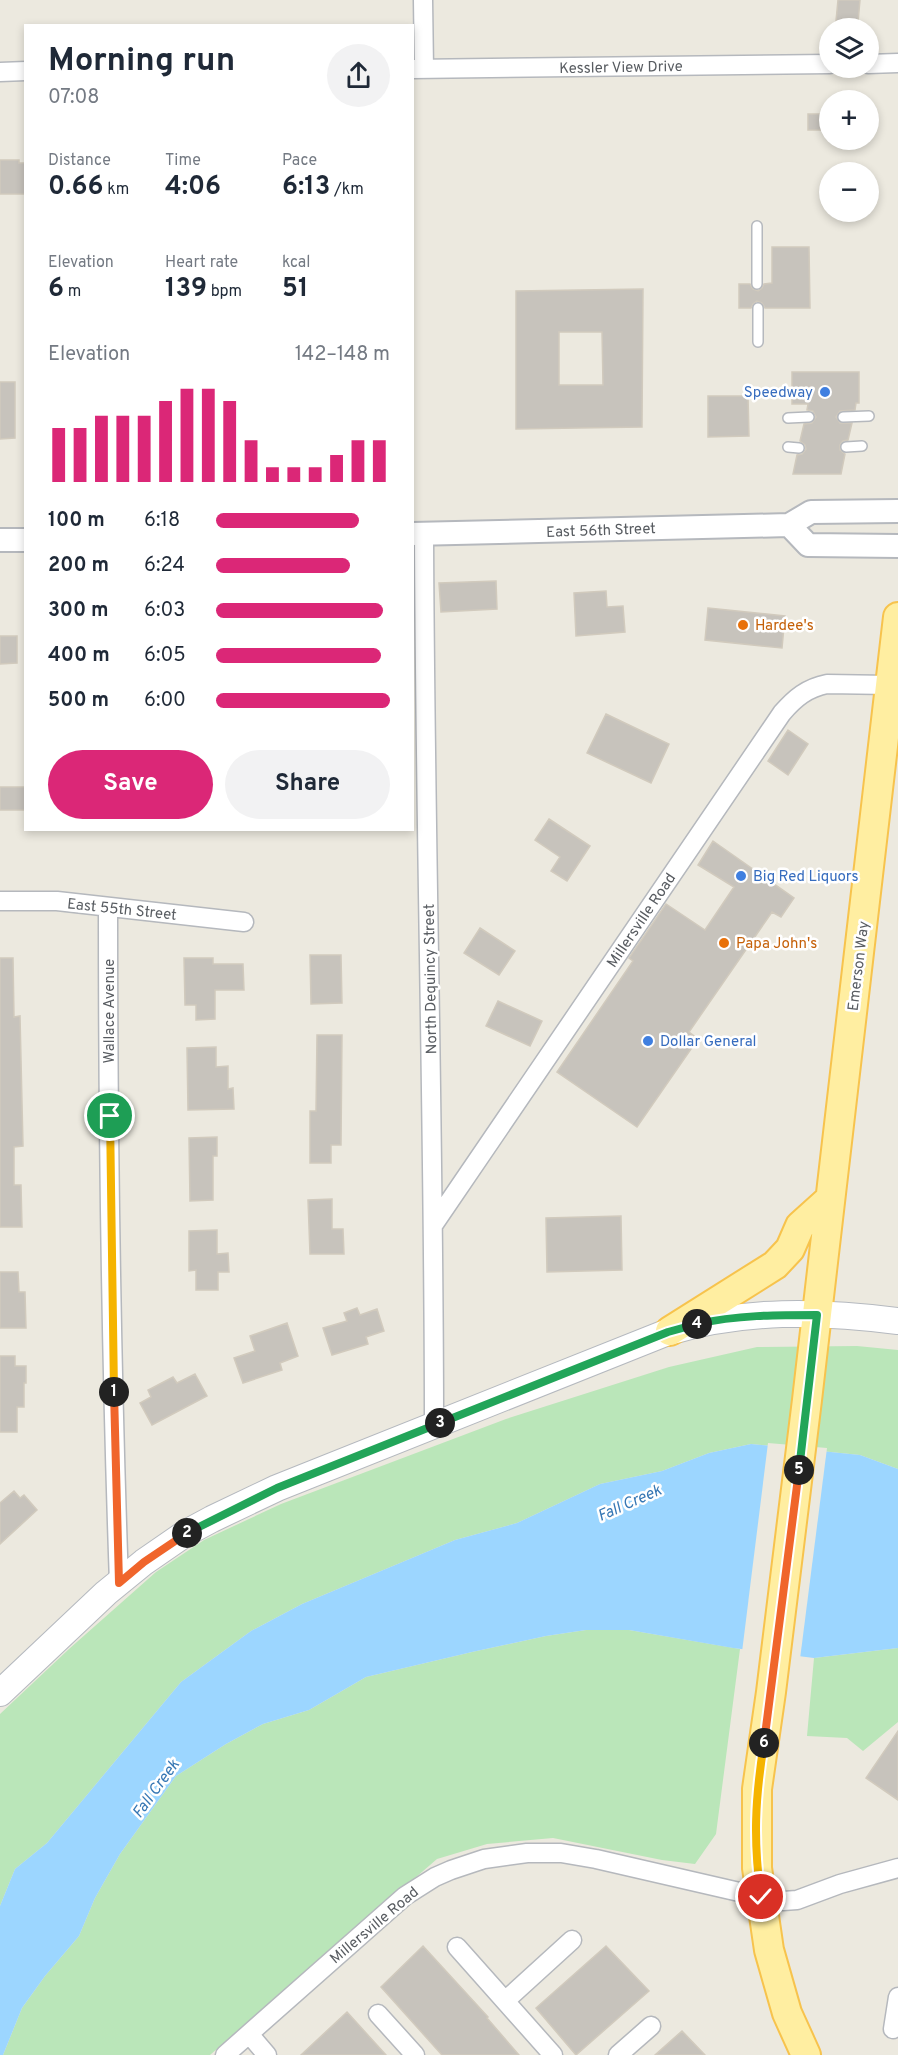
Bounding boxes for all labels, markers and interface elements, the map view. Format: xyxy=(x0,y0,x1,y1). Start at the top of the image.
map controls xyxy=(819,18,879,222)
button: layers xyxy=(819,18,879,78)
text: Morning run xyxy=(48,41,235,83)
button: share xyxy=(327,44,390,107)
street label: Kessler View Drive xyxy=(559,58,683,79)
text: 07:08 xyxy=(48,85,99,111)
button: + xyxy=(819,90,879,150)
text: Distance xyxy=(48,151,111,171)
text: Time xyxy=(165,151,201,171)
text: Pace xyxy=(282,151,317,171)
button: − xyxy=(819,162,879,222)
text: 0.66 xyxy=(48,171,103,204)
text: 4:06 xyxy=(165,171,221,204)
text: 6:13 xyxy=(282,171,330,204)
text: km xyxy=(103,180,129,200)
text: /km xyxy=(330,180,364,200)
text: Elevation xyxy=(48,253,114,273)
text: Heart rate xyxy=(165,253,238,273)
text: kcal xyxy=(282,253,310,273)
text: 6 xyxy=(48,273,64,306)
text: 139 xyxy=(165,273,207,306)
text: 51 xyxy=(282,273,308,306)
text: m xyxy=(64,282,81,302)
text: bpm xyxy=(207,282,242,302)
text: Elevation xyxy=(48,342,130,368)
text: 142–148 m xyxy=(295,342,390,368)
place label: Speedway xyxy=(744,384,813,403)
marker: Speedway xyxy=(818,385,832,399)
text: 100 m xyxy=(48,508,105,534)
text: 6:18 xyxy=(144,508,180,534)
street label: East 56th Street xyxy=(546,520,656,543)
text: 200 m xyxy=(48,553,109,579)
text: 6:24 xyxy=(144,553,185,579)
text: 300 m xyxy=(48,598,109,624)
text: 6:03 xyxy=(144,598,185,624)
place label: Hardee's xyxy=(755,617,814,636)
marker: Hardee's xyxy=(736,618,750,632)
text: 400 m xyxy=(48,643,110,669)
text: 6:05 xyxy=(144,643,186,669)
text: 500 m xyxy=(48,688,109,714)
text: 6:00 xyxy=(144,688,186,714)
button: Save xyxy=(48,750,213,819)
button: Share xyxy=(225,750,390,819)
place label: Big Red Liquors xyxy=(753,868,859,887)
marker: Big Red Liquors xyxy=(734,869,748,883)
street label: Millersville Road xyxy=(604,870,681,972)
street label: East 55th Street xyxy=(66,895,178,926)
street label: North Dequincy Street xyxy=(421,904,442,1054)
street label: Emerson Way xyxy=(845,920,874,1012)
place label: Papa John's xyxy=(736,935,817,954)
marker: Papa John's xyxy=(717,936,731,950)
street label: Wallace Avenue xyxy=(101,959,120,1063)
place label: Dollar General xyxy=(660,1033,757,1052)
marker: Dollar General xyxy=(641,1034,655,1048)
pin xyxy=(84,1090,135,1141)
icon: arrive xyxy=(93,1099,126,1132)
pin: 4 xyxy=(682,1309,712,1339)
text: 4 xyxy=(692,1314,702,1334)
pin: 1 xyxy=(99,1377,129,1407)
text: 1 xyxy=(111,1382,117,1402)
pin: 3 xyxy=(425,1408,455,1438)
text: 3 xyxy=(435,1413,445,1433)
pin: 5 xyxy=(784,1455,814,1485)
text: 5 xyxy=(794,1460,804,1480)
water label: Fall Creek xyxy=(595,1481,666,1527)
pin: 2 xyxy=(172,1518,202,1548)
text: 2 xyxy=(182,1523,192,1543)
pin: 6 xyxy=(749,1728,779,1758)
text: 6 xyxy=(759,1733,769,1753)
water label: Fall Creek xyxy=(129,1755,185,1822)
pin xyxy=(735,1871,786,1922)
icon: check xyxy=(744,1880,777,1913)
street label: Millersville Road xyxy=(327,1883,423,1969)

